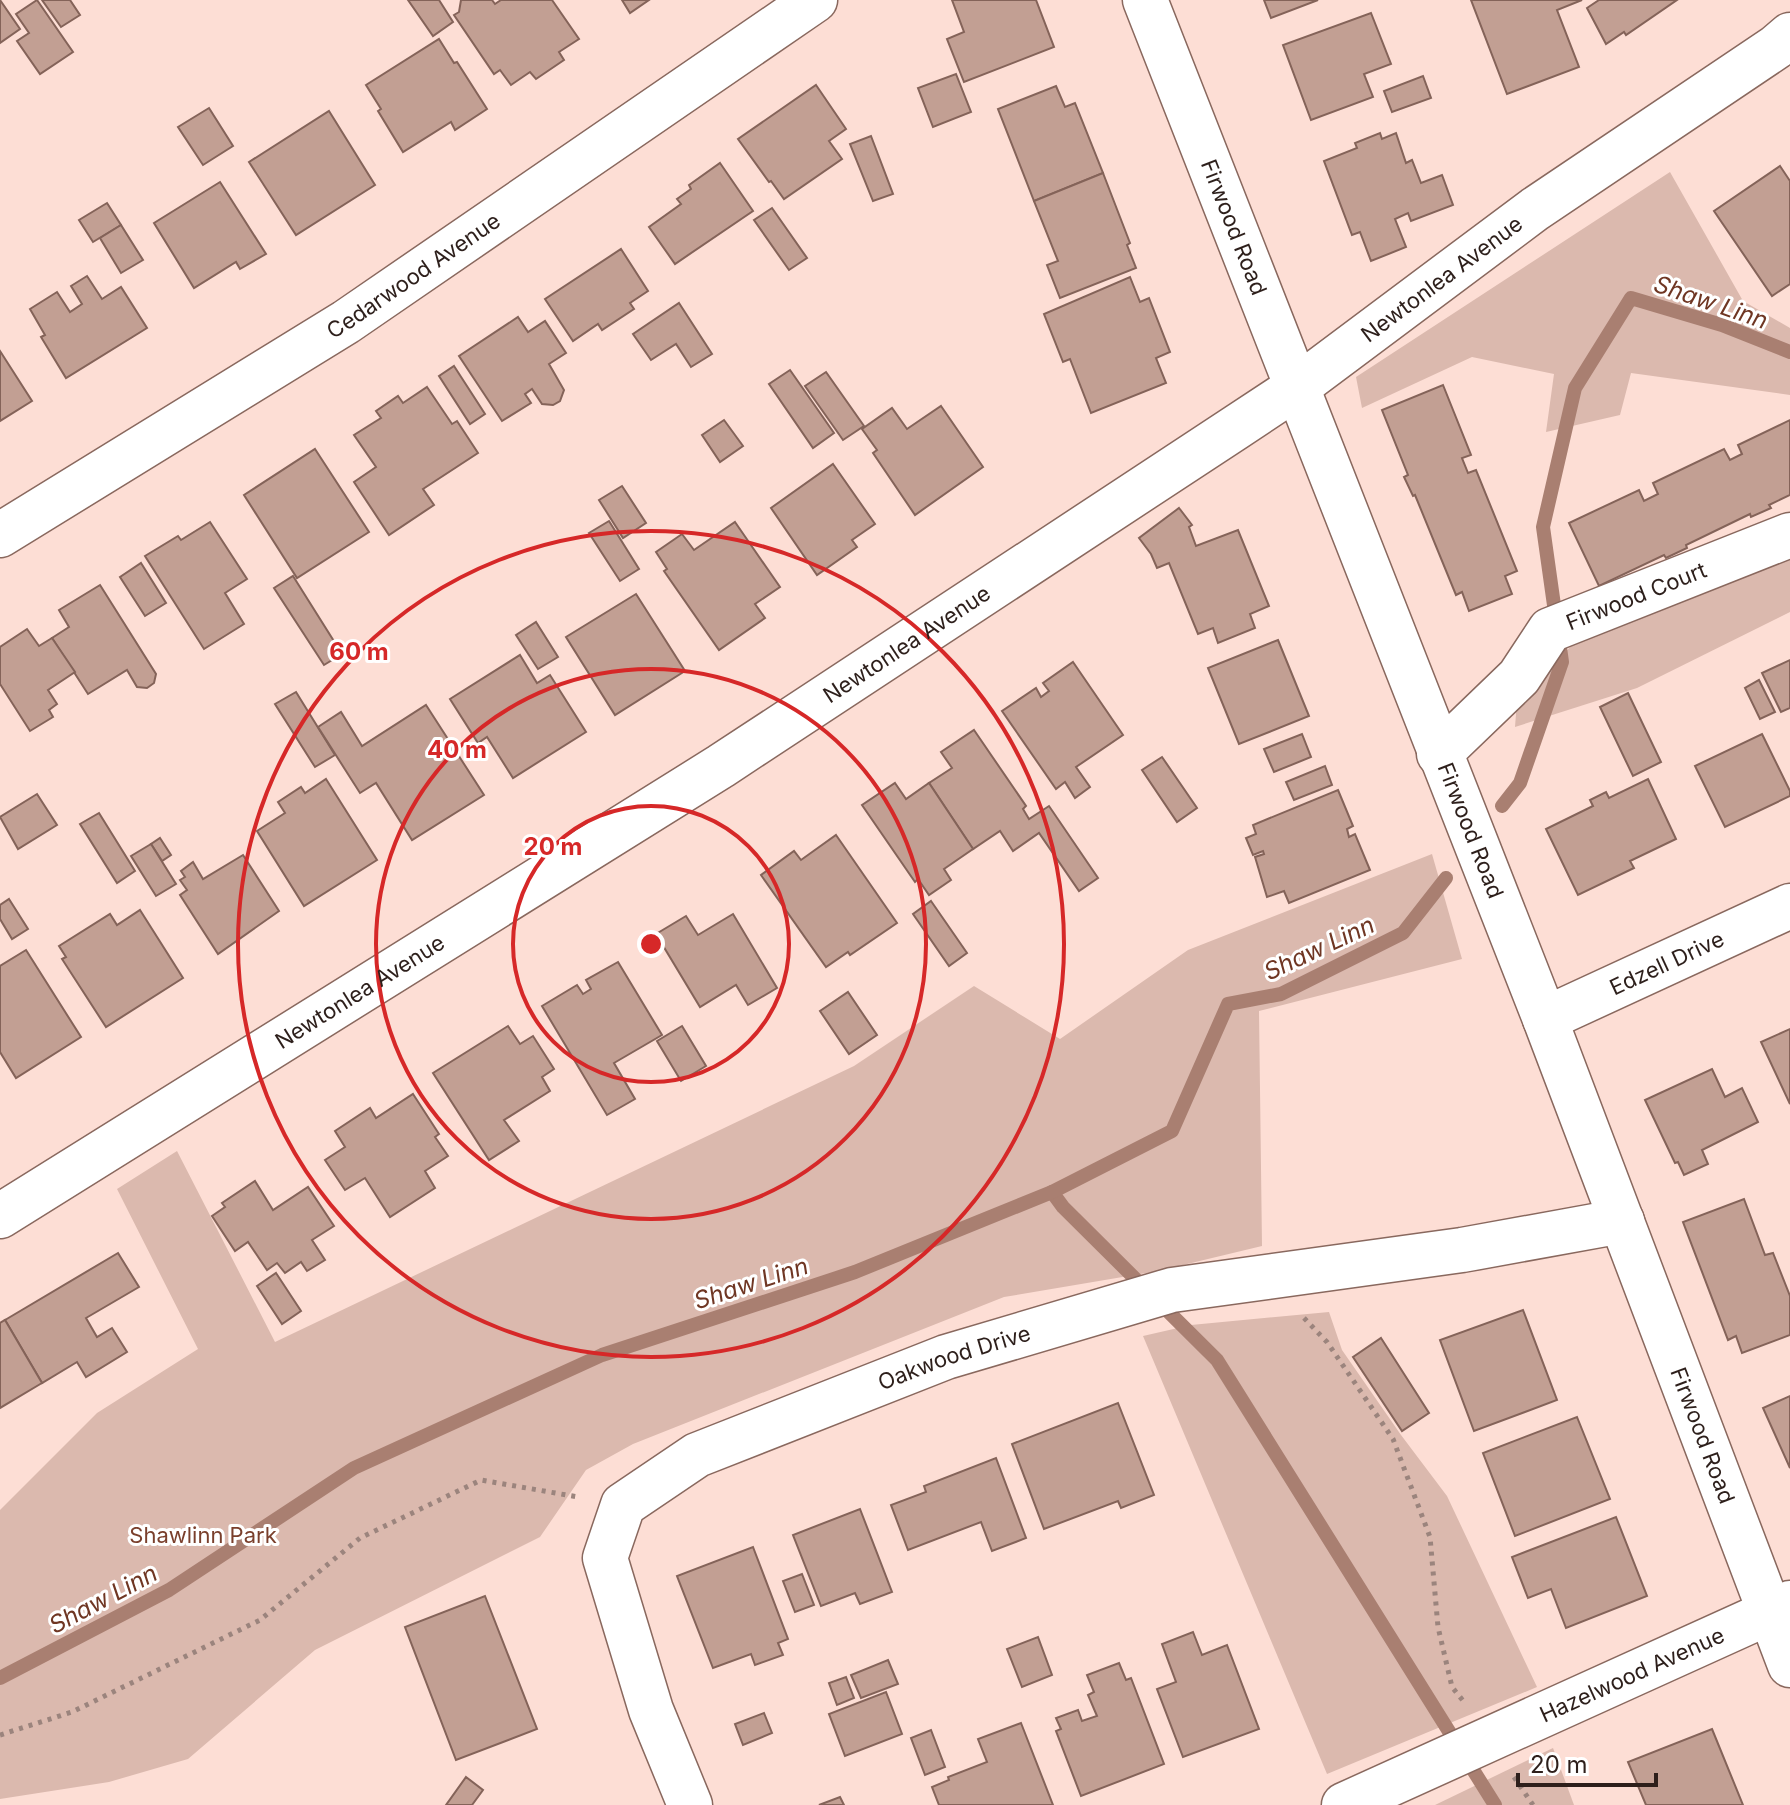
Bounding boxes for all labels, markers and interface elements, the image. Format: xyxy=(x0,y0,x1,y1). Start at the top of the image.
street label: Firwood Road xyxy=(1196,156,1272,299)
street label: Cedarwood Avenue xyxy=(322,207,505,344)
street label: Newtonlea Avenue xyxy=(1356,210,1527,347)
water label: Shaw Linn xyxy=(1650,269,1772,335)
street label: Firwood Court xyxy=(1562,556,1710,635)
street label: Newtonlea Avenue xyxy=(818,580,995,708)
text: 60 m xyxy=(329,637,389,666)
text: 40 m xyxy=(427,735,487,764)
street label: Firwood Road xyxy=(1433,759,1509,902)
text: 20 m xyxy=(524,832,582,861)
water label: Shaw Linn xyxy=(1259,910,1379,986)
street label: Edzell Drive xyxy=(1605,925,1728,1000)
street label: Newtonlea Avenue xyxy=(270,929,449,1054)
centre of rings xyxy=(637,930,665,958)
water label: Shaw Linn xyxy=(690,1251,812,1315)
street label: Oakwood Drive xyxy=(874,1320,1034,1396)
street label: Firwood Road xyxy=(1665,1364,1741,1507)
park label: Shawlinn Park xyxy=(129,1522,277,1548)
water label: Shaw Linn xyxy=(44,1558,162,1640)
street label: Hazelwood Avenue xyxy=(1536,1622,1728,1728)
scale bar xyxy=(1518,1737,1656,1787)
text: 20 m xyxy=(1530,1750,1588,1779)

